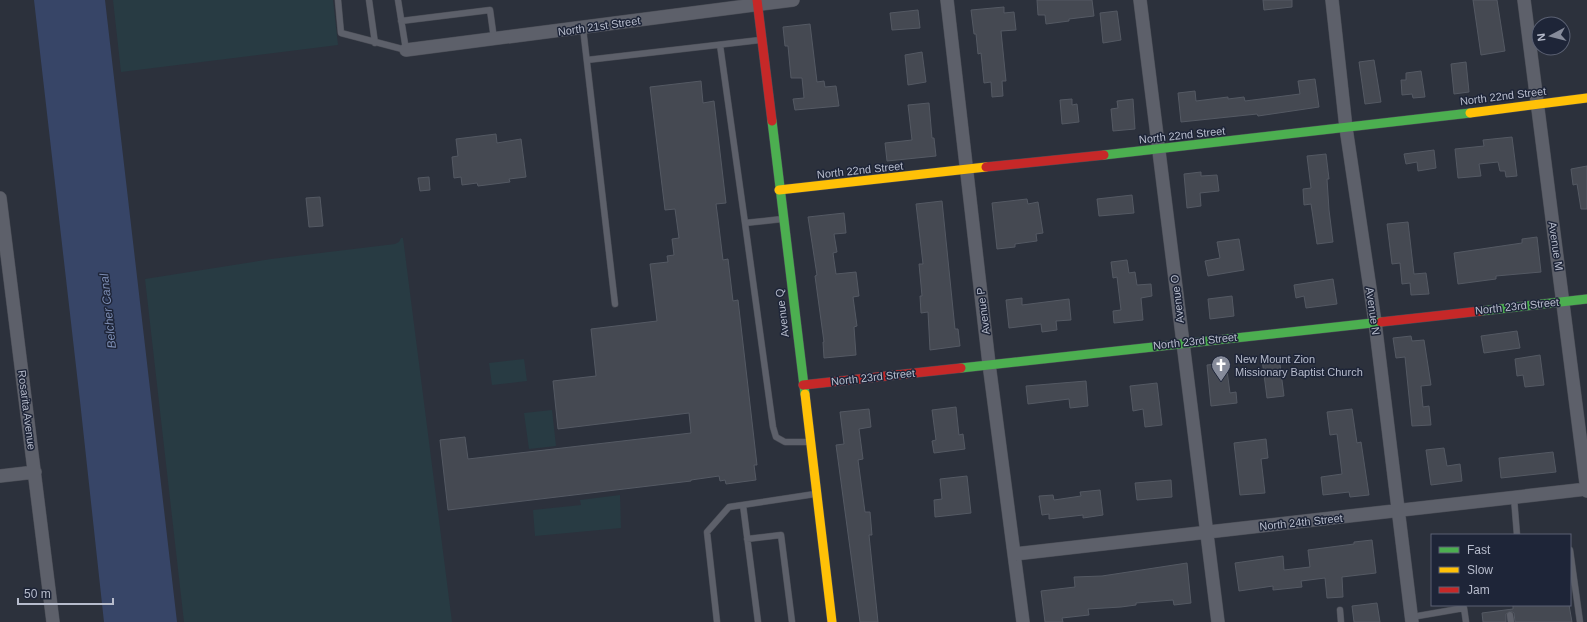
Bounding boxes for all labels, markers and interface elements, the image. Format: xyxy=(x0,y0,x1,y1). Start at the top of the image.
street label: North 21st Street xyxy=(557,14,641,38)
north arrow xyxy=(1531,16,1571,56)
text: N xyxy=(1535,32,1548,42)
street label: North 22nd Street xyxy=(1459,85,1547,107)
street label: North 22nd Street xyxy=(1138,124,1226,146)
street label: North 22nd Street xyxy=(816,159,904,181)
street label: Avenue M xyxy=(1547,221,1565,271)
water label: Belcher Canal xyxy=(97,272,119,349)
street label: Avenue O xyxy=(1168,274,1186,324)
street label: Avenue N xyxy=(1364,286,1382,336)
street label: Avenue P xyxy=(974,287,992,335)
street label: Avenue Q xyxy=(773,288,791,338)
street label: North 23rd Street xyxy=(1474,296,1560,316)
street label: North 23rd Street xyxy=(1152,331,1238,351)
place label: New Mount Zion Missionary Baptist Church xyxy=(1235,353,1363,378)
church icon: New Mount Zion Missionary Baptist Church xyxy=(1210,354,1232,382)
street label: North 23rd Street xyxy=(830,367,916,387)
street label: Rosarita Avenue xyxy=(16,369,38,451)
street label: North 24th Street xyxy=(1259,512,1343,532)
legend xyxy=(1431,534,1571,606)
text: Fast xyxy=(1467,543,1491,557)
text: Slow xyxy=(1467,563,1493,577)
scale bar xyxy=(18,580,113,606)
text: Jam xyxy=(1467,583,1490,597)
text: 50 m xyxy=(24,587,51,601)

